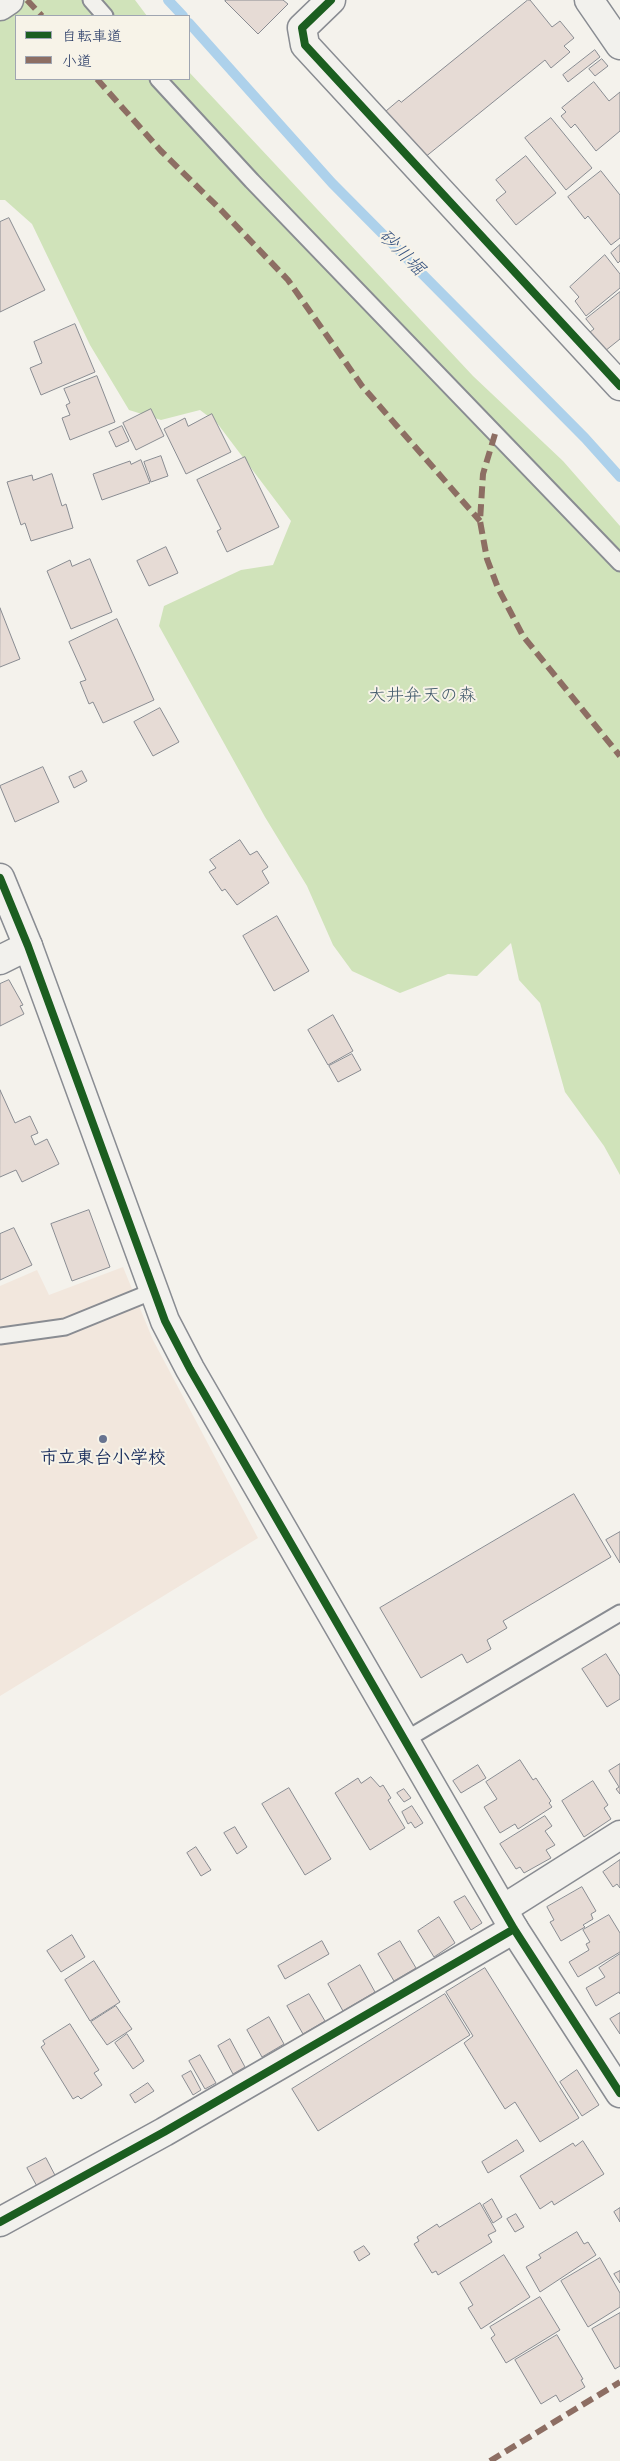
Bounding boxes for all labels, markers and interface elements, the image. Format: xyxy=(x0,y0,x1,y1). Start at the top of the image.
legend xyxy=(15,15,190,80)
text: 自転車道 xyxy=(62,27,122,46)
text: 小道 xyxy=(62,52,92,71)
water label: 砂川堀 xyxy=(373,225,429,281)
park label: 大井弁天の森 xyxy=(368,685,476,707)
marker: 市立東台小学校 xyxy=(97,1433,109,1445)
place label: 市立東台小学校 xyxy=(40,1447,166,1469)

